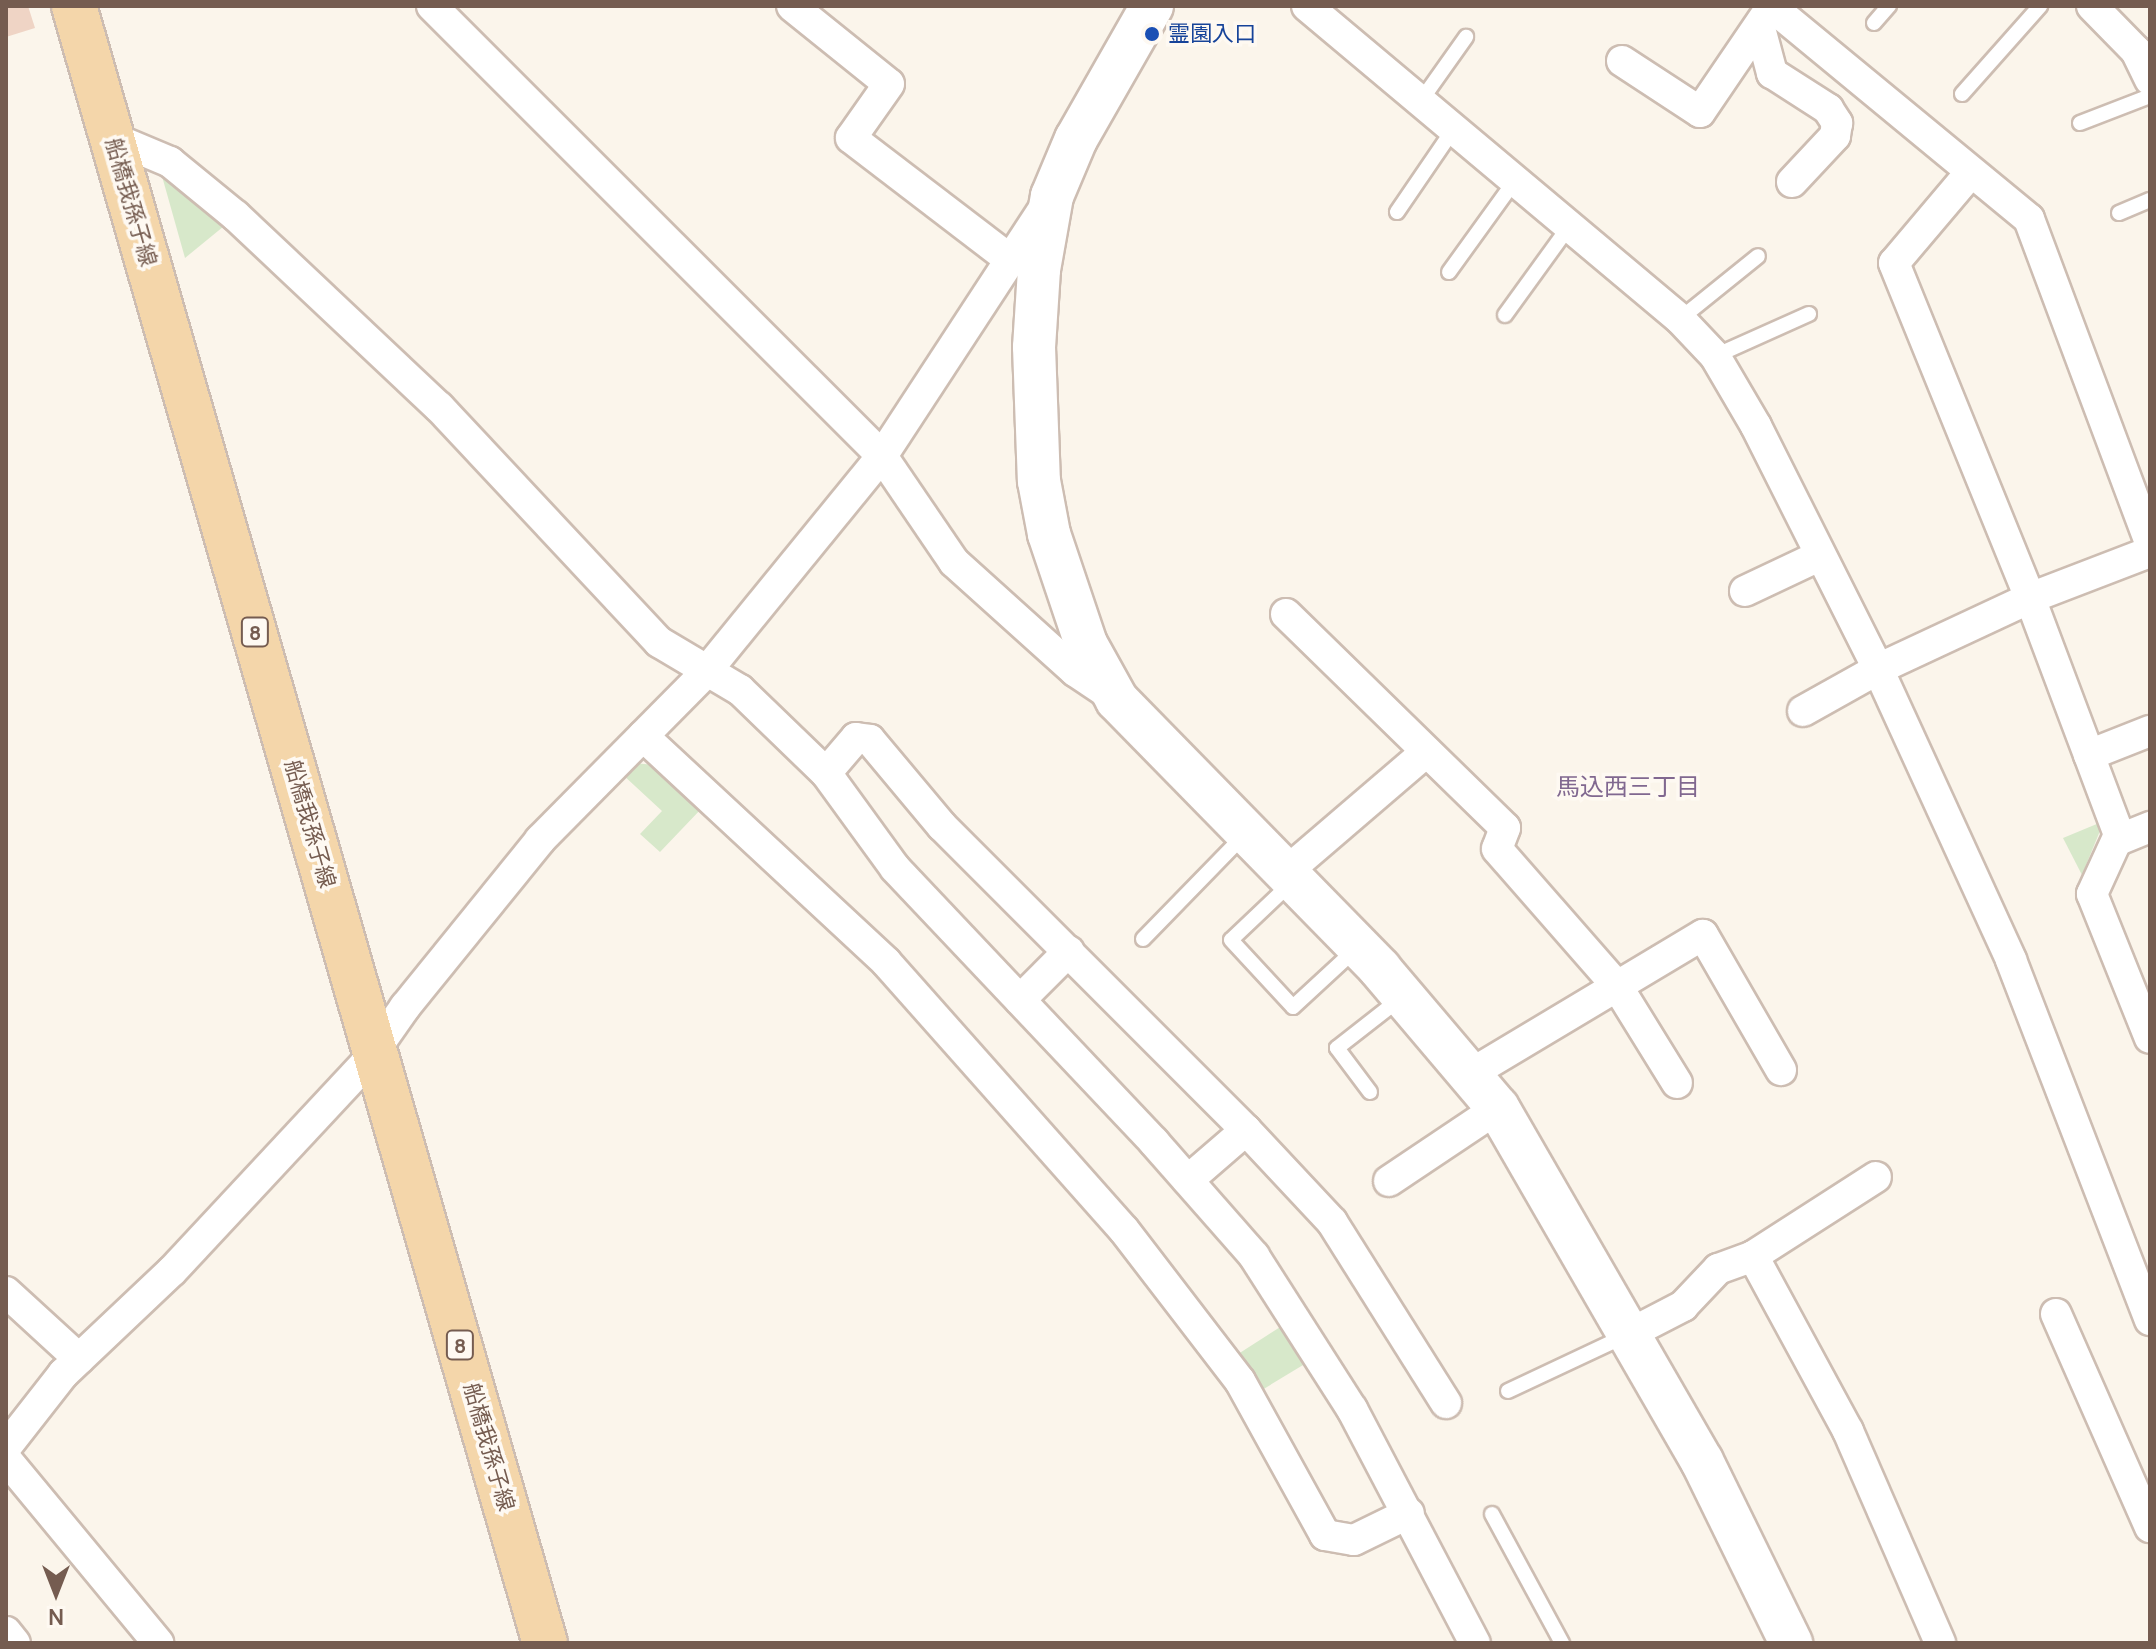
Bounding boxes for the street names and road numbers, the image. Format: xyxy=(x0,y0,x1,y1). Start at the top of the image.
street label: 船橋我孫子線 xyxy=(100,135,162,269)
road number: 8 xyxy=(239,616,271,648)
street label: 船橋我孫子線 xyxy=(279,757,341,891)
road number: 8 xyxy=(444,1329,476,1361)
street label: 船橋我孫子線 xyxy=(458,1380,520,1514)

